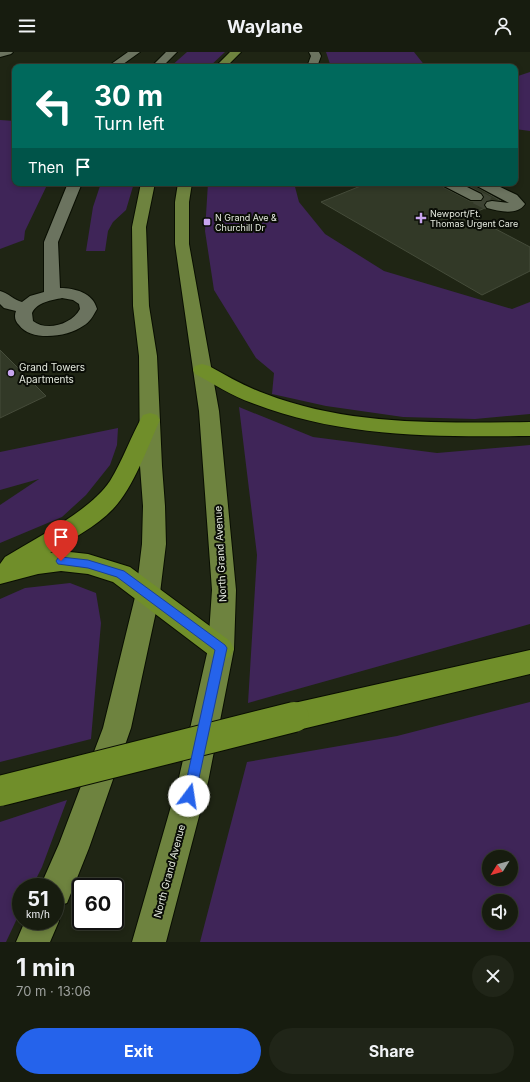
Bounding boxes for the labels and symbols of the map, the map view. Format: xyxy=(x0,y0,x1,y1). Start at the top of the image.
place label: Newport/Ft. Thomas Urgent Care xyxy=(430,208,518,229)
place label: N Grand Ave & Churchill Dr xyxy=(215,212,277,233)
marker: Newport/Ft. Thomas Urgent Care xyxy=(415,212,427,224)
marker: N Grand Ave & Churchill Dr xyxy=(202,217,212,227)
place label: Grand Towers Apartments xyxy=(19,361,85,385)
marker: Grand Towers Apartments xyxy=(6,368,16,378)
street label: North Grand Avenue xyxy=(211,505,229,602)
pin xyxy=(44,520,78,561)
position arrow xyxy=(168,775,210,817)
street label: North Grand Avenue xyxy=(151,823,187,919)
north arrow xyxy=(482,850,518,886)
speed limit sign: 60 xyxy=(72,878,124,930)

